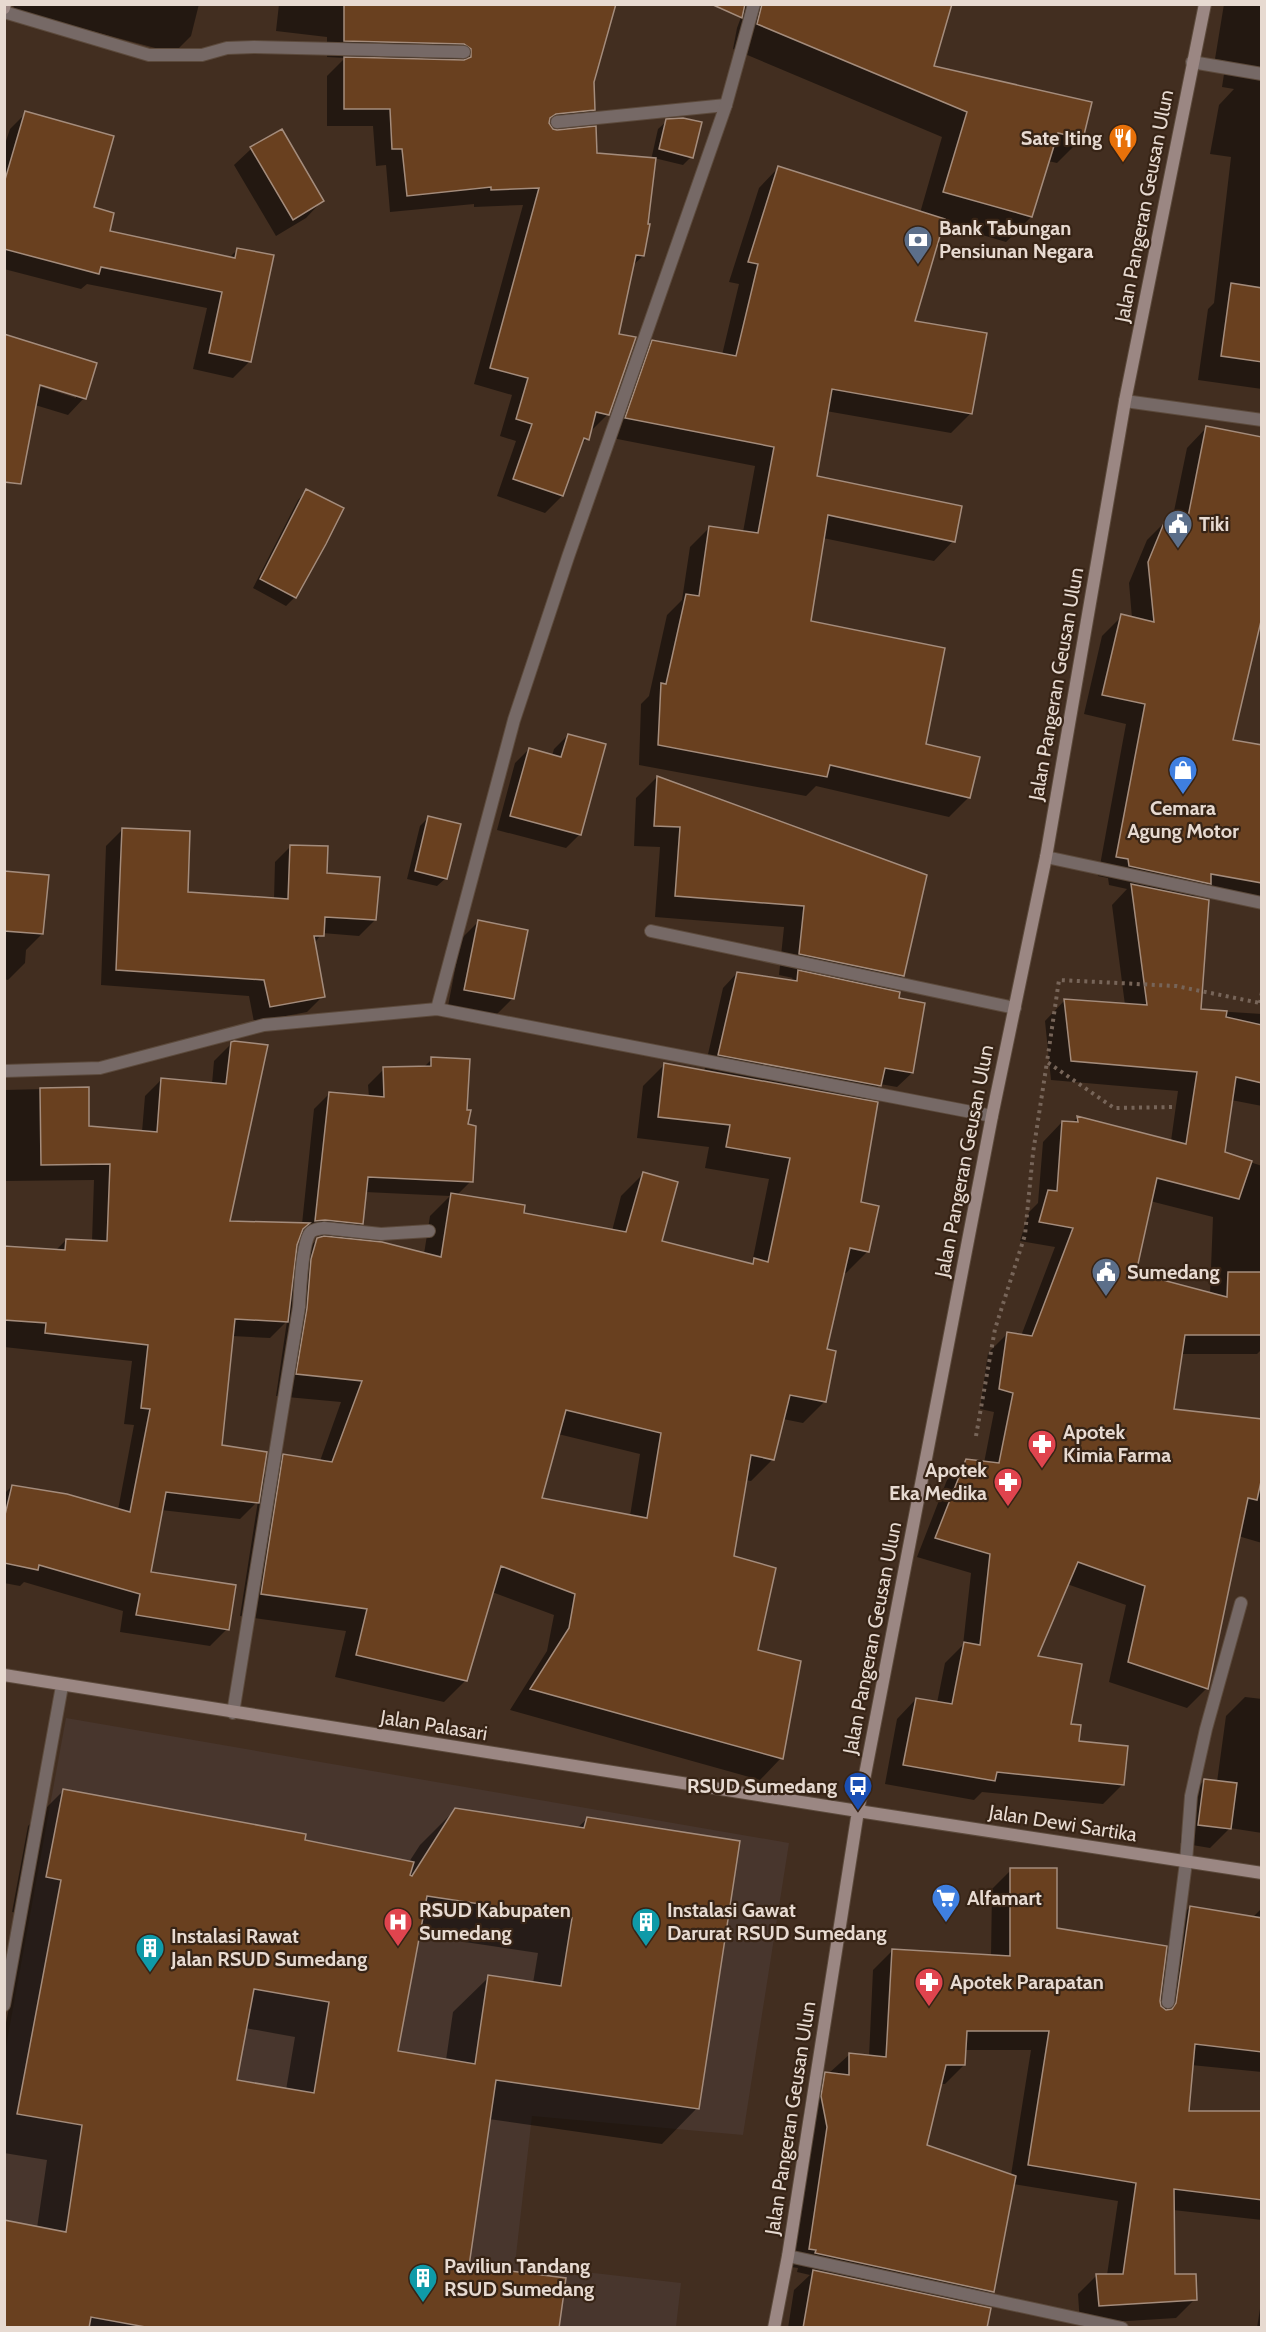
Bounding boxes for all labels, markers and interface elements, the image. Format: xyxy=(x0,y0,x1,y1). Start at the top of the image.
street label: Jalan Pangeran Geusan Ulun xyxy=(1109,88,1178,325)
restaurant icon: Sate Iting xyxy=(1107,122,1139,164)
place label: Sate Iting xyxy=(1021,126,1102,150)
place label: Bank Tabungan Pensiunan Negara xyxy=(939,216,1093,263)
bank icon: Bank Tabungan Pensiunan Negara xyxy=(902,224,934,266)
public building icon: Tiki xyxy=(1162,508,1194,550)
place label: Tiki xyxy=(1199,512,1229,536)
street label: Jalan Pangeran Geusan Ulun xyxy=(1023,566,1088,803)
shop icon: Cemara Agung Motor xyxy=(1167,754,1199,796)
place label: Cemara Agung Motor xyxy=(1127,796,1239,843)
street label: Jalan Pangeran Geusan Ulun xyxy=(929,1043,998,1280)
public building icon: Sumedang xyxy=(1090,1256,1122,1298)
place label: Sumedang xyxy=(1127,1260,1220,1284)
place label: Apotek Kimia Farma xyxy=(1063,1420,1171,1467)
pharmacy icon: Apotek Kimia Farma xyxy=(1026,1428,1058,1470)
place label: Apotek Eka Medika xyxy=(889,1458,987,1505)
pharmacy icon: Apotek Eka Medika xyxy=(992,1466,1024,1508)
street label: Jalan Pangeran Geusan Ulun xyxy=(837,1520,906,1757)
street label: Jalan Palasari xyxy=(378,1705,489,1745)
bus stop icon: RSUD Sumedang xyxy=(842,1770,874,1812)
place label: RSUD Sumedang xyxy=(687,1774,837,1798)
street label: Jalan Dewi Sartika xyxy=(986,1799,1139,1847)
supermarket icon: Alfamart xyxy=(930,1882,962,1924)
place label: Alfamart xyxy=(967,1886,1042,1910)
place label: RSUD Kabupaten Sumedang xyxy=(419,1898,571,1945)
place label: Instalasi Gawat Darurat RSUD Sumedang xyxy=(667,1898,887,1945)
hospital icon: RSUD Kabupaten Sumedang xyxy=(382,1906,414,1948)
building icon: Instalasi Gawat Darurat RSUD Sumedang xyxy=(630,1906,662,1948)
place label: Instalasi Rawat Jalan RSUD Sumedang xyxy=(170,1924,367,1971)
building icon: Instalasi Rawat Jalan RSUD Sumedang xyxy=(134,1932,166,1974)
pharmacy icon: Apotek Parapatan xyxy=(913,1966,945,2008)
place label: Apotek Parapatan xyxy=(950,1970,1104,1994)
street label: Jalan Pangeran Geusan Ulun xyxy=(760,1999,820,2238)
place label: Paviliun Tandang RSUD Sumedang xyxy=(444,2254,594,2301)
building icon: Paviliun Tandang RSUD Sumedang xyxy=(407,2262,439,2304)

